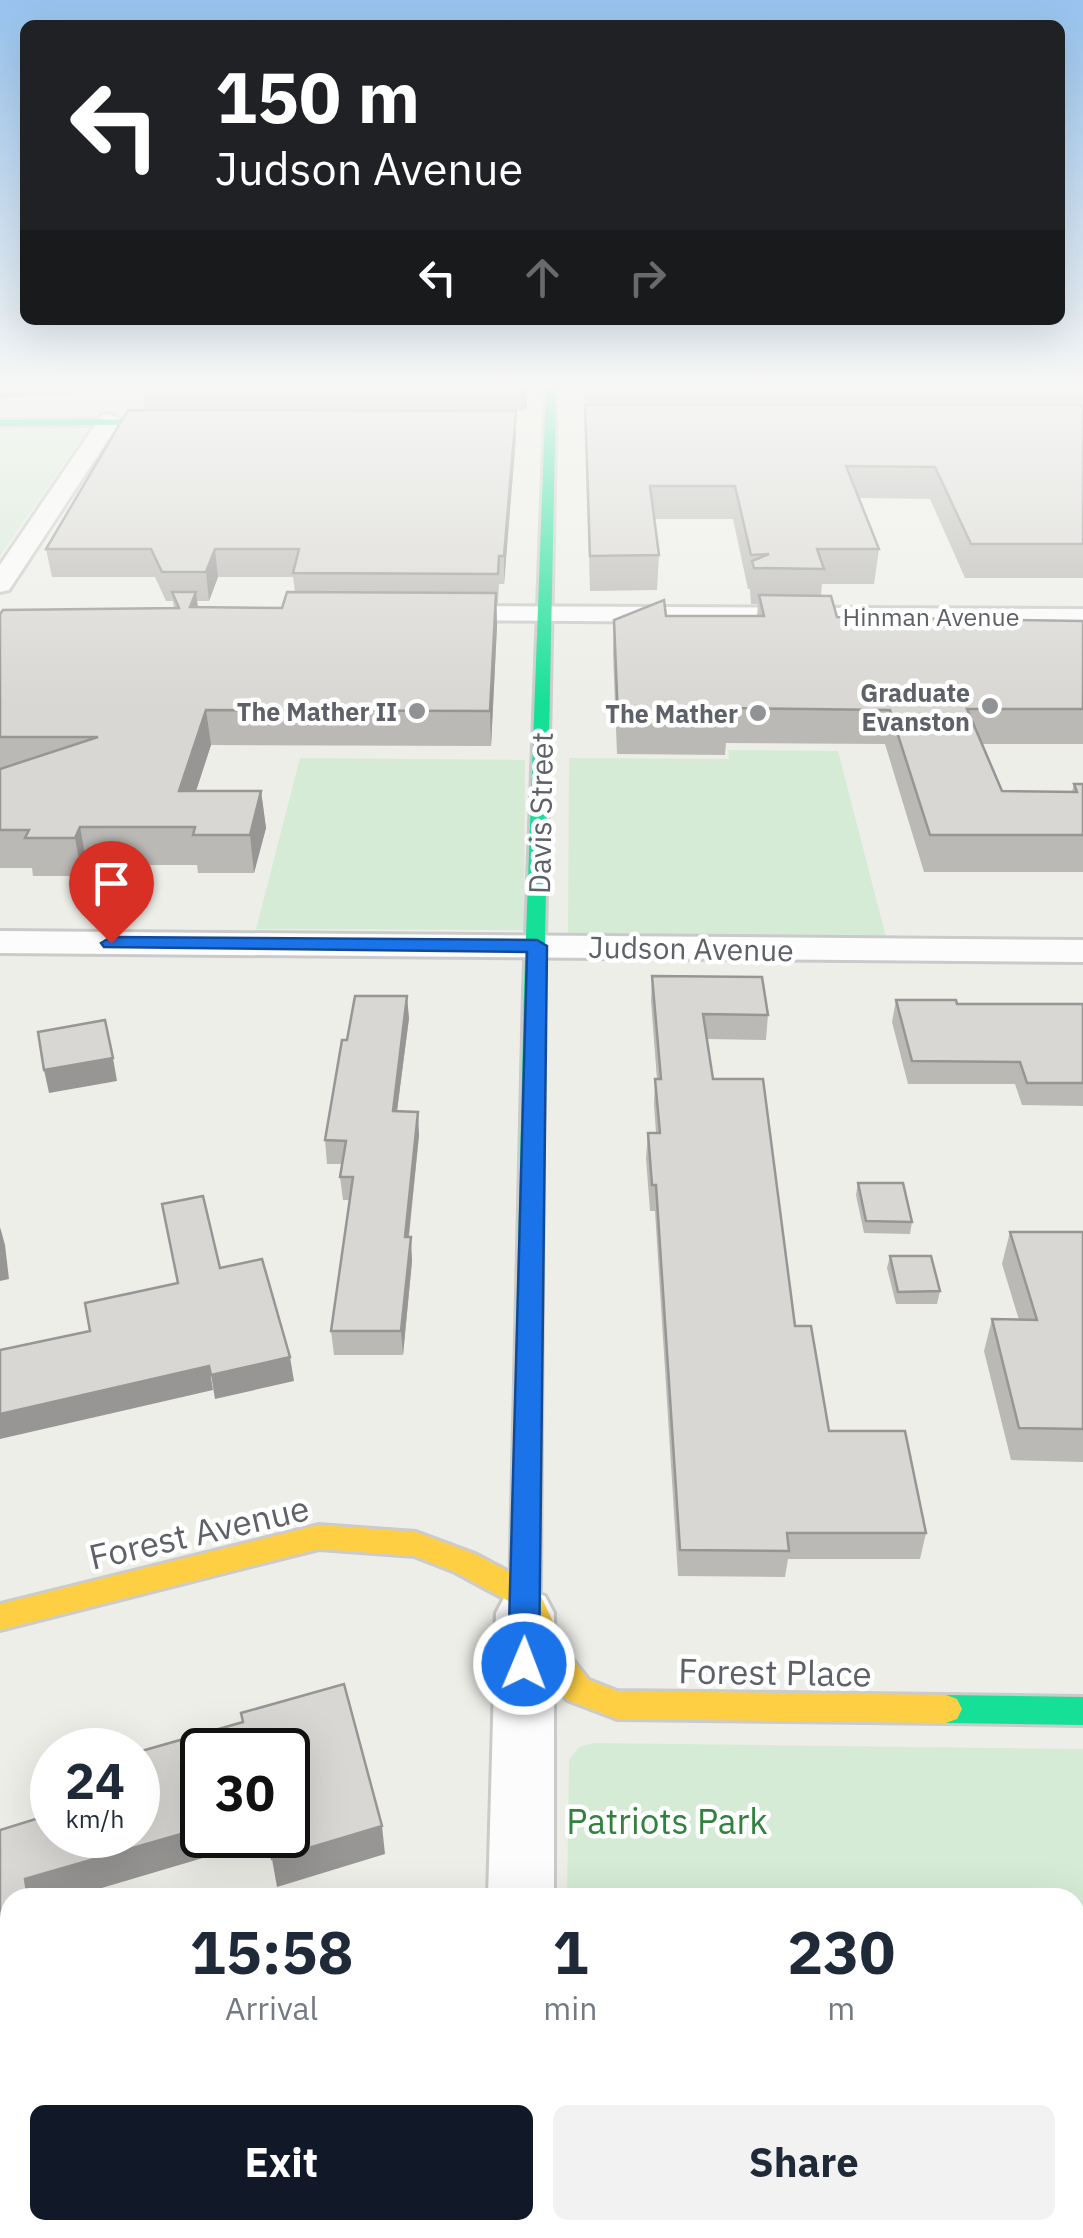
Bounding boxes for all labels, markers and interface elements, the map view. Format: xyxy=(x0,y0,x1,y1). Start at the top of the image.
text: 150 m xyxy=(215,51,420,142)
icon: left xyxy=(50,60,180,190)
text: Judson Avenue xyxy=(215,139,523,197)
icon: left xyxy=(410,250,465,305)
icon: ahead xyxy=(515,250,570,305)
icon: right xyxy=(620,250,675,305)
street label: Hinman Avenue xyxy=(843,600,1019,633)
place label: Graduate Evanston xyxy=(860,676,970,738)
place label: The Mather II xyxy=(237,695,397,728)
marker: Graduate Evanston xyxy=(979,695,1001,717)
place label: The Mather xyxy=(605,697,738,730)
marker: The Mather II xyxy=(406,700,428,722)
marker: The Mather xyxy=(747,702,769,724)
street label: Davis Street xyxy=(519,732,561,894)
pin xyxy=(69,841,154,944)
icon: arrive xyxy=(84,856,139,911)
street label: Judson Avenue xyxy=(588,927,794,969)
street label: Forest Avenue xyxy=(85,1484,313,1580)
position arrow xyxy=(472,1612,576,1716)
street label: Forest Place xyxy=(678,1647,872,1697)
speed limit sign: 30 xyxy=(180,1728,310,1858)
text: 24 xyxy=(65,1748,125,1813)
park label: Patriots Park xyxy=(566,1798,768,1844)
text: km/h xyxy=(66,1802,124,1835)
text: 15:58 xyxy=(190,1912,354,1991)
text: 1 xyxy=(552,1912,588,1991)
text: 230 xyxy=(787,1912,895,1991)
text: Arrival xyxy=(225,1987,318,2029)
text: min xyxy=(543,1987,597,2029)
text: m xyxy=(827,1987,855,2029)
button: Exit xyxy=(30,2105,533,2220)
button: Share xyxy=(553,2105,1055,2220)

